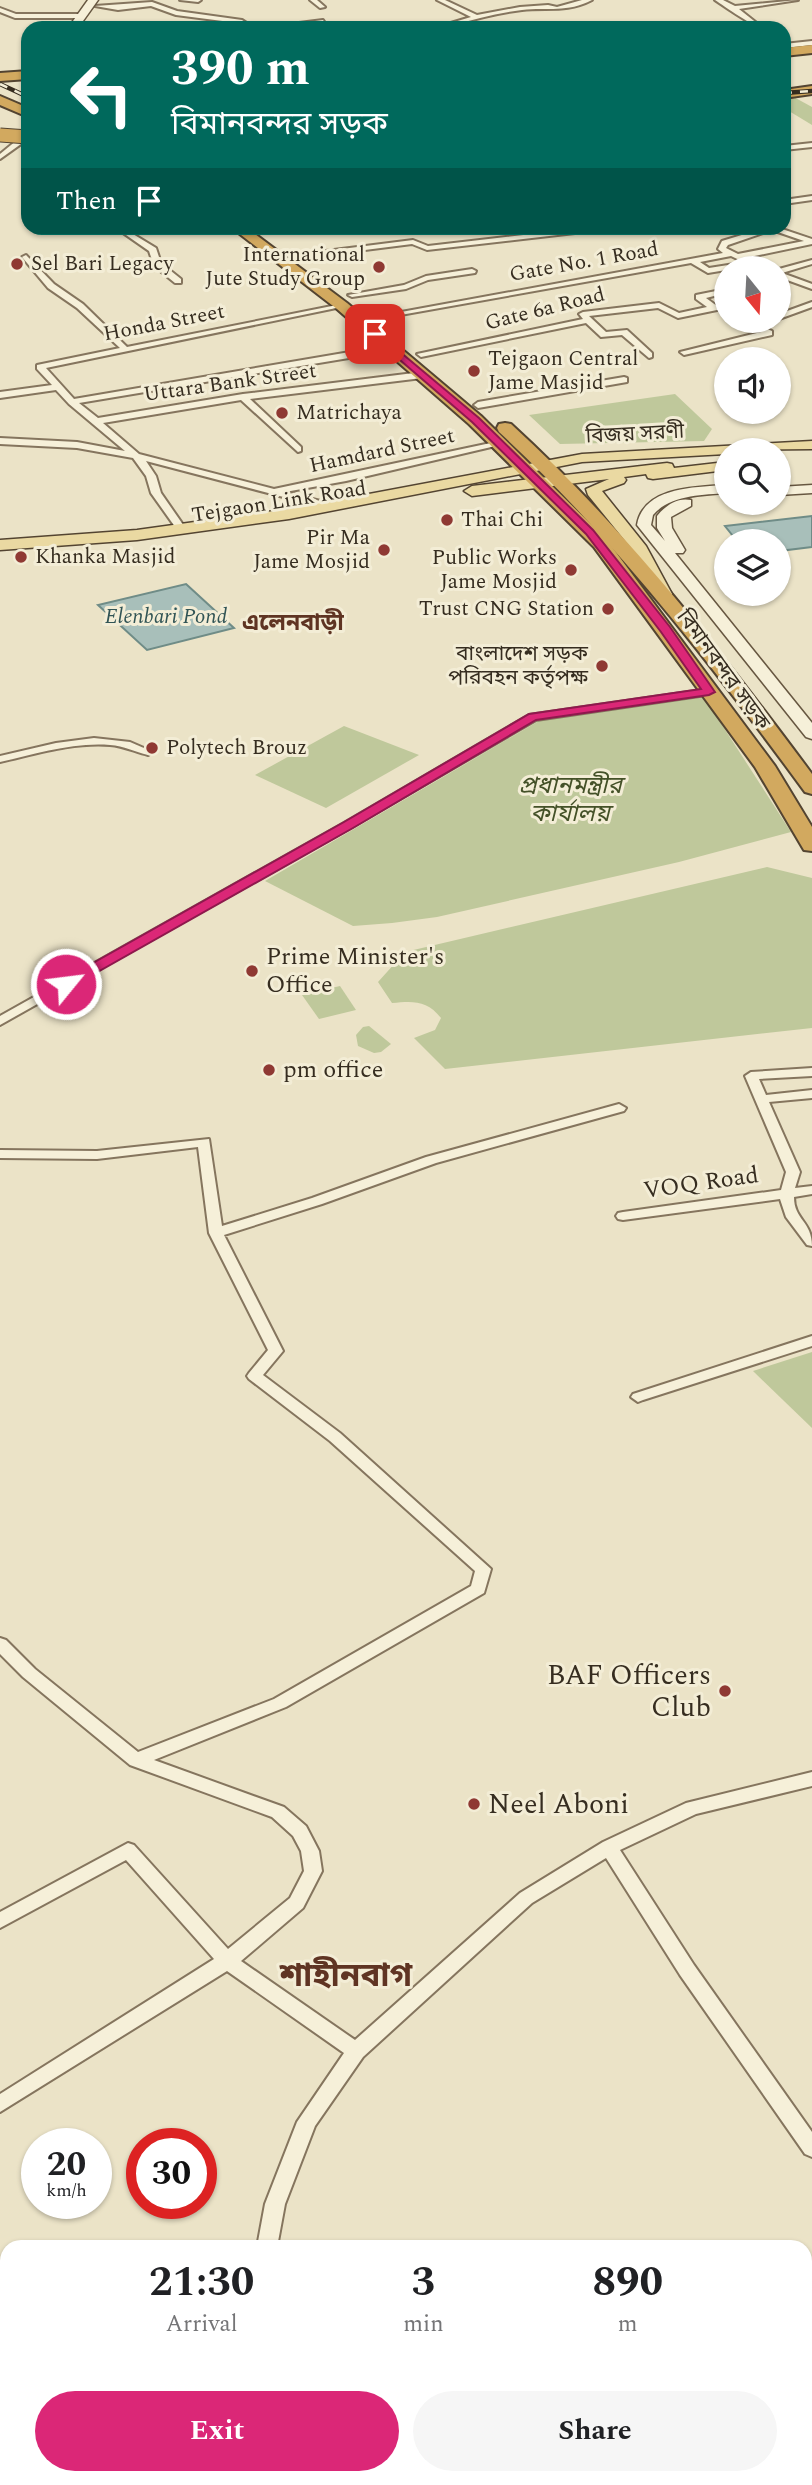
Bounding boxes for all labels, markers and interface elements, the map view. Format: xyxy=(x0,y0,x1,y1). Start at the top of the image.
text: 390 m xyxy=(171,32,310,107)
icon: left xyxy=(56,49,147,140)
text: বিমানবন্দর সড়ক xyxy=(171,100,388,149)
text: Then xyxy=(56,181,116,221)
icon: arrive xyxy=(130,182,168,220)
street label: Gate No. 1 Road xyxy=(507,233,661,291)
place label: International Jute Study Group xyxy=(205,239,365,295)
place label: Sel Bari Legacy xyxy=(31,248,174,280)
marker: Sel Bari Legacy xyxy=(9,256,25,272)
north arrow xyxy=(714,256,791,332)
map controls xyxy=(714,256,791,606)
marker: International Jute Study Group xyxy=(371,259,387,275)
street label: Gate 6a Road xyxy=(482,279,608,339)
street label: Honda Street xyxy=(101,296,227,350)
pin xyxy=(345,304,405,364)
icon: arrive xyxy=(356,315,394,353)
place label: Tejgaon Central Jame Masjid xyxy=(488,343,638,399)
button: sound xyxy=(714,347,791,424)
street label: Uttara Bank Street xyxy=(141,355,319,411)
marker: Tejgaon Central Jame Masjid xyxy=(466,363,482,379)
place label: Matrichaya xyxy=(296,397,402,429)
marker: Matrichaya xyxy=(274,405,290,421)
street label: বিজয় সরণী xyxy=(584,415,686,453)
street label: Hamdard Street xyxy=(306,420,458,482)
button: search xyxy=(714,438,791,515)
street label: Tejgaon Link Road xyxy=(189,472,369,532)
place label: Thai Chi xyxy=(461,504,543,536)
marker: Thai Chi xyxy=(439,512,455,528)
place label: Pir Ma Jame Mosjid xyxy=(253,522,371,578)
button: layers xyxy=(714,529,791,606)
place label: Khanka Masjid xyxy=(35,541,176,573)
marker: Pir Ma Jame Mosjid xyxy=(376,542,392,558)
place label: Public Works Jame Mosjid xyxy=(432,542,557,598)
marker: Khanka Masjid xyxy=(13,549,29,565)
marker: Public Works Jame Mosjid xyxy=(563,562,579,578)
place label: Trust CNG Station xyxy=(419,593,594,625)
water label: Elenbari Pond xyxy=(105,601,227,633)
marker: Trust CNG Station xyxy=(600,601,616,617)
street label: বিমানবন্দর সড়ক xyxy=(668,602,778,738)
district label: এলেনবাড়ী xyxy=(242,606,344,641)
place label: বাংলাদেশ সড়ক পরিবহন কর্তৃপক্ষ xyxy=(448,638,589,694)
marker: বাংলাদেশ সড়ক পরিবহন কর্তৃপক্ষ xyxy=(594,658,610,674)
place label: Polytech Brouz xyxy=(166,732,307,764)
marker: Polytech Brouz xyxy=(144,740,160,756)
park label: প্রধানমন্ত্রীর কার্যালয় xyxy=(518,768,626,832)
place label: Prime Minister's Office xyxy=(266,939,444,1003)
position arrow xyxy=(29,947,103,1021)
marker: Prime Minister's Office xyxy=(244,963,260,979)
place label: pm office xyxy=(283,1052,383,1088)
marker: pm office xyxy=(261,1062,277,1078)
street label: VOQ Road xyxy=(641,1157,761,1209)
place label: BAF Officers Club xyxy=(547,1654,711,1729)
marker: BAF Officers Club xyxy=(717,1683,733,1699)
place label: Neel Aboni xyxy=(488,1783,629,1826)
marker: Neel Aboni xyxy=(466,1796,482,1812)
district label: শাহীনবাগ xyxy=(279,1951,414,2001)
speed limit sign: 30 xyxy=(126,2128,217,2219)
text: 20 xyxy=(47,2138,86,2191)
text: km/h xyxy=(46,2177,87,2204)
text: 21:30 xyxy=(149,2251,254,2314)
text: 3 xyxy=(412,2251,435,2314)
text: 890 xyxy=(592,2251,663,2314)
text: Arrival xyxy=(166,2307,237,2342)
text: min xyxy=(403,2307,444,2342)
text: m xyxy=(618,2307,638,2342)
button: Exit xyxy=(35,2391,399,2471)
button: Share xyxy=(413,2391,777,2471)

